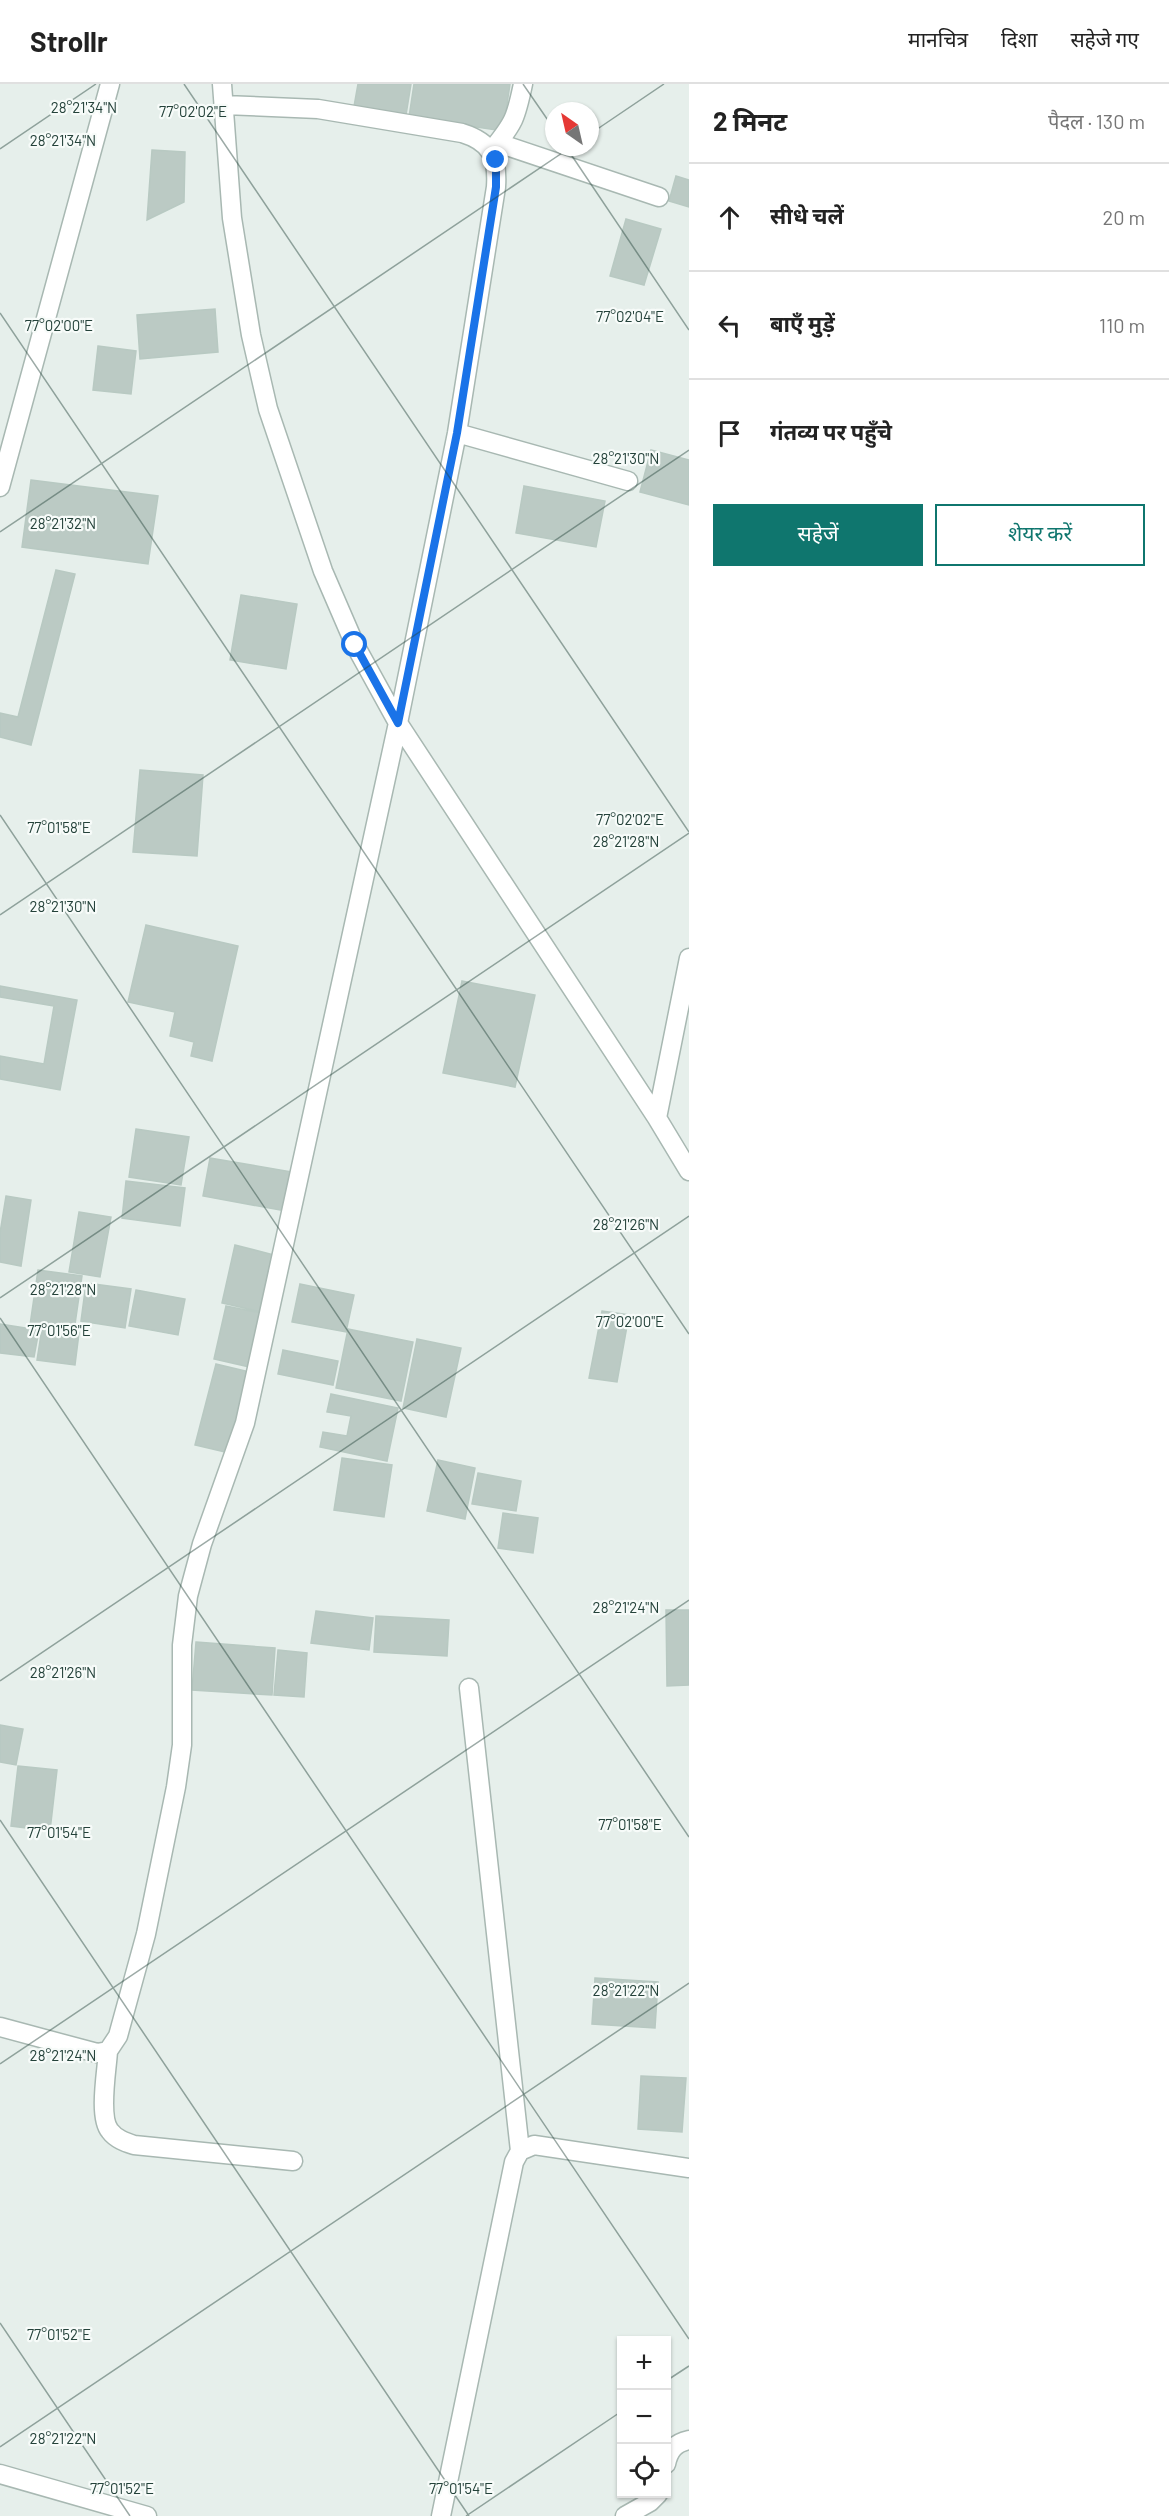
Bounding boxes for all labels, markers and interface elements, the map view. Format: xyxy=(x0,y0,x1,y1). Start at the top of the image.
text: Strollr xyxy=(30,24,108,58)
text: मानचित्र xyxy=(908,26,968,51)
text: दिशा xyxy=(1001,26,1037,51)
text: सहेजे गए xyxy=(1070,26,1139,51)
text: 28°21'34"N xyxy=(51,98,117,116)
text: 77°02'02"E xyxy=(159,102,227,120)
north arrow xyxy=(545,102,599,156)
text: 2 मिनट xyxy=(713,105,787,136)
text: पैदल · 130 m xyxy=(1048,109,1145,133)
text: 28°21'34"N xyxy=(30,131,96,149)
route end xyxy=(482,146,508,172)
icon: ahead xyxy=(713,201,746,234)
text: सीधे चलें xyxy=(770,202,844,228)
text: 20 m xyxy=(1102,205,1145,229)
text: 77°02'04"E xyxy=(596,307,664,325)
icon: left xyxy=(713,309,746,342)
text: बाएँ मुड़ें xyxy=(770,310,835,336)
text: 110 m xyxy=(1099,313,1145,337)
text: 77°02'00"E xyxy=(25,316,93,334)
icon: arrive xyxy=(713,417,746,450)
text: गंतव्य पर पहुँचे xyxy=(770,418,892,444)
text: 28°21'30"N xyxy=(593,449,659,467)
button: सहेजें xyxy=(713,504,923,566)
button: शेयर करें xyxy=(935,504,1145,566)
text: 28°21'32"N xyxy=(30,514,96,532)
route start xyxy=(341,631,367,657)
text: 77°02'02"E xyxy=(596,810,664,828)
text: 77°01'58"E xyxy=(27,818,91,836)
text: 28°21'28"N xyxy=(593,832,659,850)
text: 28°21'30"N xyxy=(30,897,96,915)
text: 28°21'26"N xyxy=(593,1215,659,1233)
text: 28°21'28"N xyxy=(30,1280,96,1298)
text: 77°02'00"E xyxy=(596,1312,664,1330)
text: 77°01'56"E xyxy=(27,1321,91,1339)
text: 28°21'24"N xyxy=(593,1598,659,1616)
text: 28°21'26"N xyxy=(30,1663,96,1681)
text: 77°01'58"E xyxy=(598,1815,662,1833)
text: 77°01'54"E xyxy=(27,1823,91,1841)
text: 28°21'22"N xyxy=(593,1981,659,1999)
text: 28°21'24"N xyxy=(30,2046,96,2064)
text: 77°01'52"E xyxy=(27,2325,91,2343)
map controls xyxy=(617,2336,671,2498)
button: + xyxy=(617,2336,671,2390)
button: − xyxy=(617,2390,671,2444)
text: 28°21'22"N xyxy=(30,2429,96,2447)
button: locate xyxy=(617,2444,671,2498)
text: 77°01'52"E xyxy=(90,2479,154,2497)
text: 77°01'54"E xyxy=(429,2479,493,2497)

